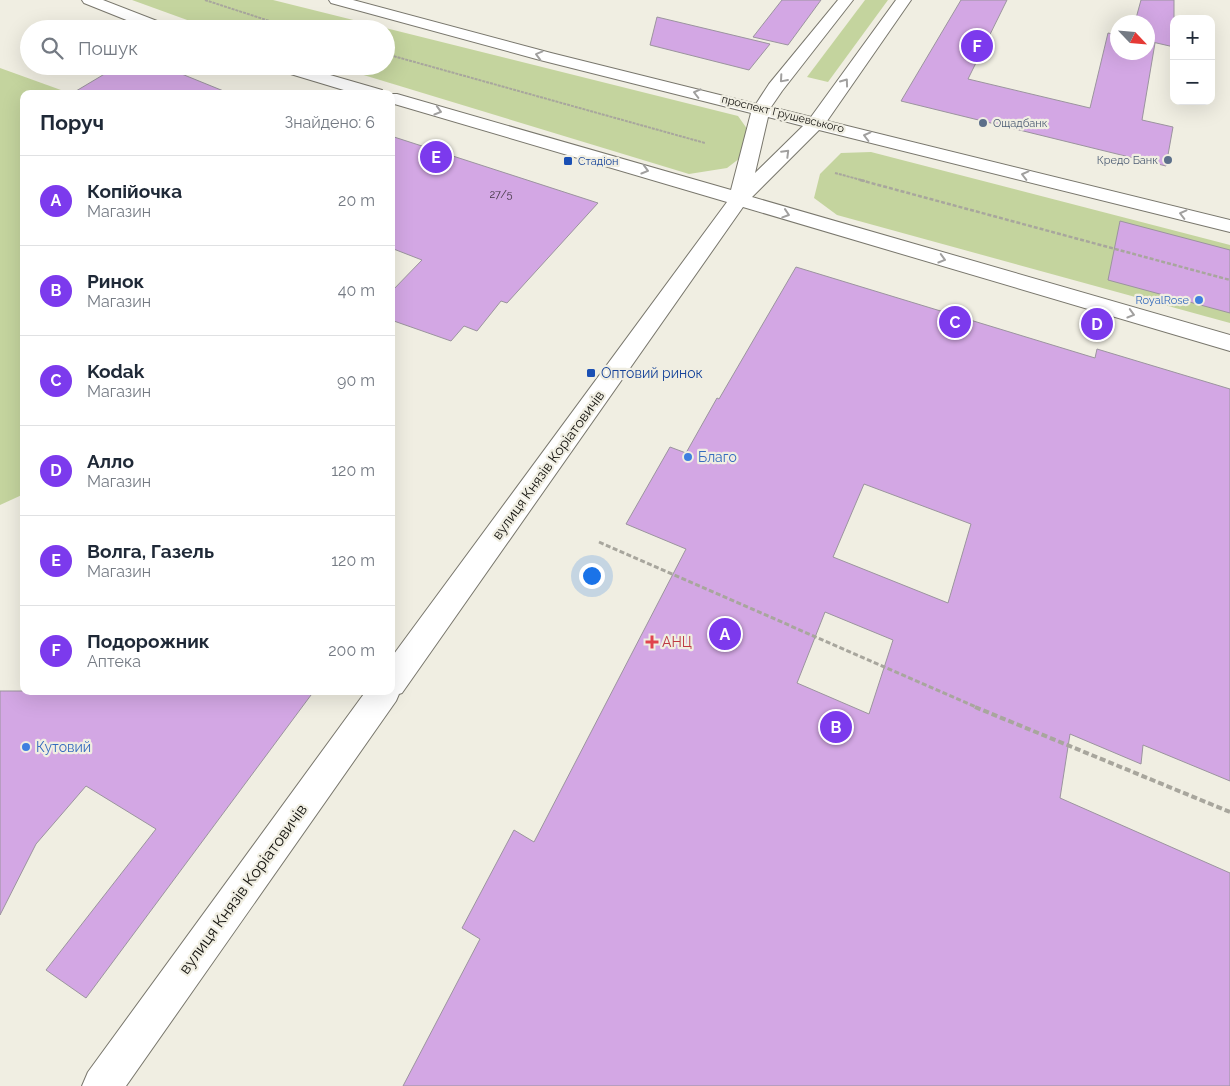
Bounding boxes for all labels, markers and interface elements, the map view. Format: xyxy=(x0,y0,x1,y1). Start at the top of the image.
north arrow xyxy=(1110,15,1155,60)
map controls xyxy=(1170,15,1215,105)
button: + xyxy=(1170,15,1215,60)
search box xyxy=(20,20,395,75)
pin: F xyxy=(961,27,993,65)
icon: search xyxy=(38,34,66,62)
text: Пошук xyxy=(78,37,138,59)
one-way arrow xyxy=(535,50,544,61)
button: − xyxy=(1170,60,1215,105)
one-way arrow xyxy=(780,73,789,82)
one-way arrow xyxy=(839,78,848,88)
one-way arrow xyxy=(692,88,701,99)
street label: проспект Грушевського xyxy=(720,92,846,136)
one-way arrow xyxy=(434,106,442,116)
text: Поруч xyxy=(40,110,104,135)
text: Знайдено: 6 xyxy=(284,113,375,132)
marker: Ощадбанк xyxy=(977,117,989,129)
place label: Ощадбанк xyxy=(993,117,1048,130)
one-way arrow xyxy=(863,131,872,142)
pin: E xyxy=(420,138,452,176)
one-way arrow xyxy=(781,150,790,159)
place label: Кредо Банк xyxy=(1097,154,1158,167)
marker: Кредо Банк xyxy=(1162,154,1174,166)
marker: Стадіон xyxy=(562,155,574,167)
place label: Стадіон xyxy=(578,155,619,168)
one-way arrow xyxy=(640,165,648,175)
one-way arrow xyxy=(1021,170,1030,181)
text: Копійочка xyxy=(87,180,182,202)
house number: 27/5 xyxy=(489,188,513,201)
text: A xyxy=(51,191,61,210)
text: 20 m xyxy=(338,191,375,210)
text: Магазин xyxy=(87,202,151,221)
one-way arrow xyxy=(781,208,789,218)
one-way arrow xyxy=(1178,209,1187,220)
one-way arrow xyxy=(937,254,945,264)
text: Ринок xyxy=(87,270,144,292)
text: B xyxy=(51,281,61,300)
text: 40 m xyxy=(338,281,375,300)
text: Магазин xyxy=(87,292,151,311)
place label: RoyalRose xyxy=(1136,294,1190,307)
marker: RoyalRose xyxy=(1193,294,1205,306)
pin: C xyxy=(939,303,971,341)
pin: D xyxy=(1081,305,1113,343)
one-way arrow xyxy=(1127,309,1135,319)
text: Kodak xyxy=(87,360,144,382)
place label: Оптовий ринок xyxy=(601,365,703,381)
marker: Оптовий ринок xyxy=(585,367,597,379)
text: C xyxy=(51,371,61,390)
text: 90 m xyxy=(337,371,375,390)
text: Магазин xyxy=(87,382,151,401)
street label: вулиця Князів Коріатовичів xyxy=(489,388,607,542)
place label: Благо xyxy=(698,449,737,465)
text: Алло xyxy=(87,450,134,472)
marker: Благо xyxy=(682,451,694,463)
text: D xyxy=(50,461,62,480)
text: 120 m xyxy=(331,461,375,480)
text: Магазин xyxy=(87,472,151,491)
text: Волга, Газель xyxy=(87,540,214,562)
text: E xyxy=(51,551,61,570)
text: 120 m xyxy=(331,551,375,570)
text: Магазин xyxy=(87,562,151,581)
your location xyxy=(579,563,605,589)
pin: A xyxy=(709,615,741,653)
text: Подорожник xyxy=(87,630,210,652)
place label: АНЦ xyxy=(662,634,692,650)
marker: АНЦ xyxy=(646,636,658,648)
text: F xyxy=(51,641,61,660)
text: 200 m xyxy=(328,641,375,660)
text: Аптека xyxy=(87,652,141,671)
pin: B xyxy=(820,708,852,746)
place label: Кутовий xyxy=(36,739,91,755)
marker: Кутовий xyxy=(20,741,32,753)
street label: вулиця Князів Коріатовичів xyxy=(175,800,311,978)

